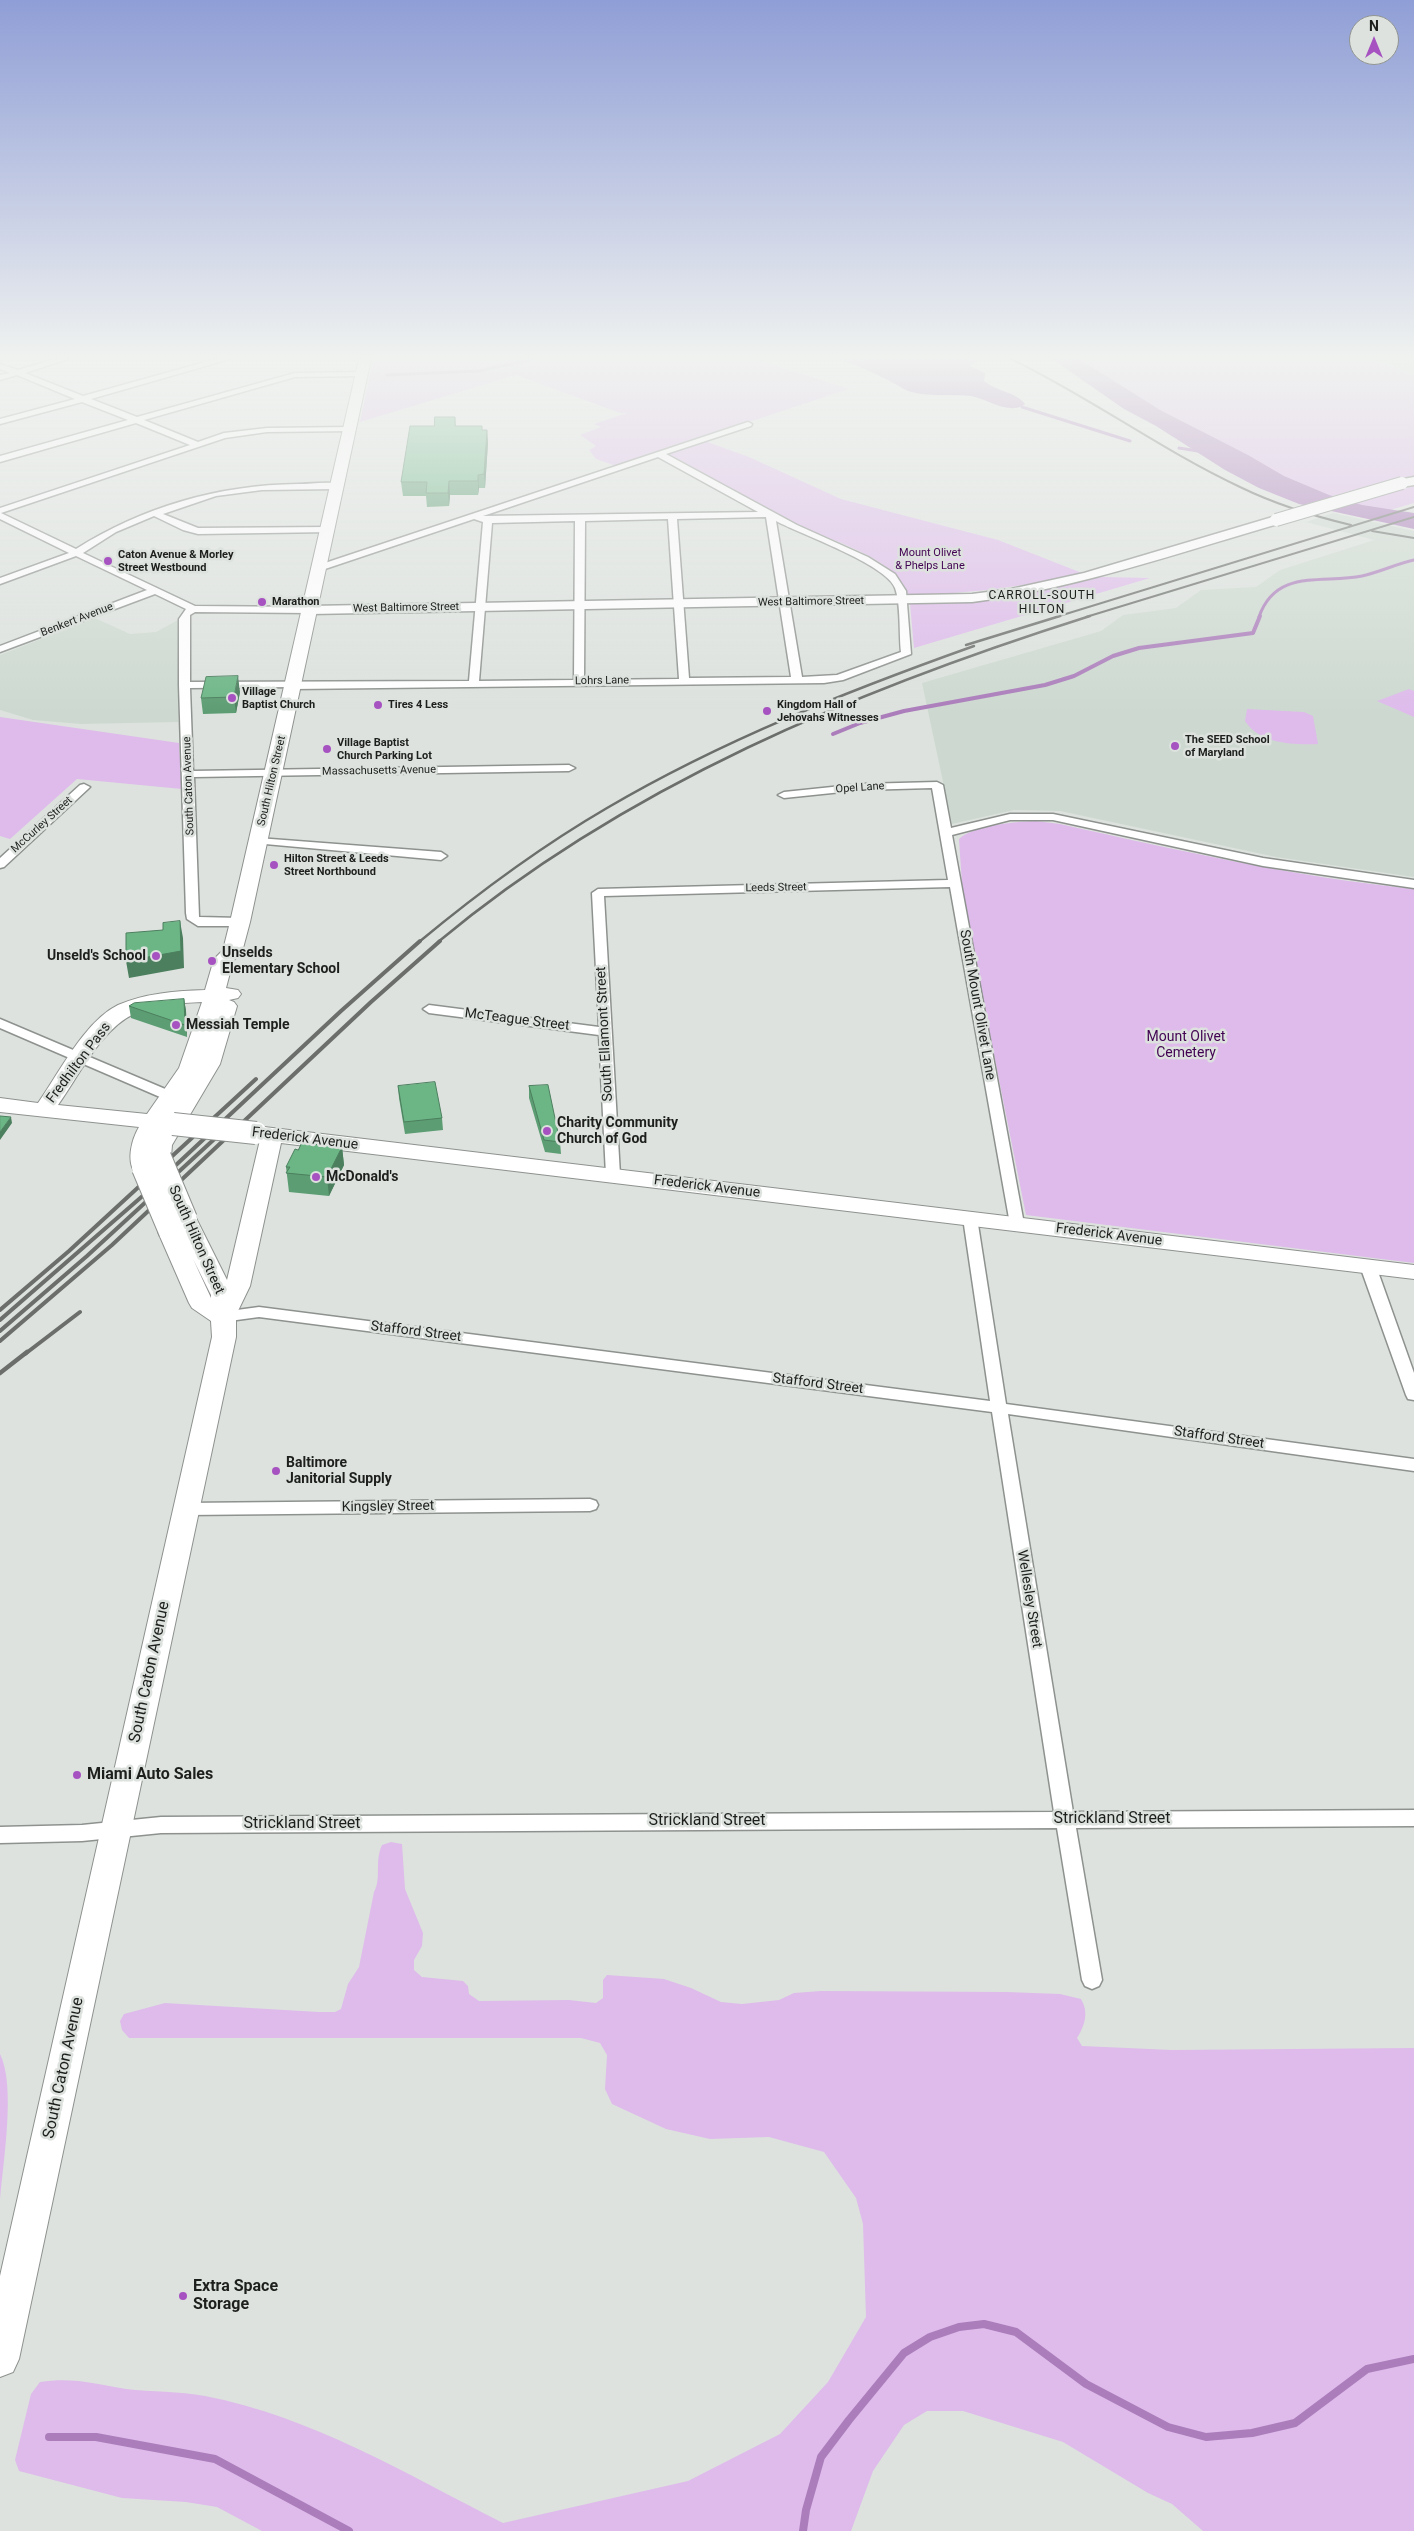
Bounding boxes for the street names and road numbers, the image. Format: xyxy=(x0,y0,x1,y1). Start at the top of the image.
street label: West Baltimore Street xyxy=(758,594,864,610)
street label: Benkert Avenue xyxy=(39,600,115,640)
street label: West Baltimore Street xyxy=(353,600,459,616)
street label: Lohrs Lane xyxy=(575,674,629,688)
street label: South Hilton Street xyxy=(255,735,289,827)
street label: South Caton Avenue xyxy=(181,736,197,836)
street label: Massachusetts Avenue xyxy=(322,763,436,779)
street label: Opel Lane xyxy=(835,780,885,796)
street label: McCurley Street xyxy=(9,794,75,856)
street label: Leeds Street xyxy=(745,881,807,895)
street label: South Mount Olivet Lane xyxy=(955,928,999,1082)
street label: South Ellamont Street xyxy=(593,966,617,1102)
street label: McTeague Street xyxy=(464,1005,570,1035)
street label: Fredhilton Pass xyxy=(43,1019,115,1107)
street label: Frederick Avenue xyxy=(251,1124,359,1154)
street label: Frederick Avenue xyxy=(653,1172,761,1202)
street label: South Hilton Street xyxy=(165,1183,227,1297)
street label: Frederick Avenue xyxy=(1055,1220,1163,1250)
street label: Stafford Street xyxy=(370,1318,462,1346)
street label: Stafford Street xyxy=(772,1370,864,1398)
street label: Stafford Street xyxy=(1173,1423,1265,1453)
street label: Kingsley Street xyxy=(341,1498,435,1516)
street label: Wellesley Street xyxy=(1013,1549,1045,1649)
street label: South Caton Avenue xyxy=(126,1600,174,1744)
street label: Strickland Street xyxy=(1053,1809,1171,1829)
street label: Strickland Street xyxy=(648,1811,766,1831)
street label: Strickland Street xyxy=(243,1814,361,1834)
street label: South Caton Avenue xyxy=(40,1996,88,2140)

